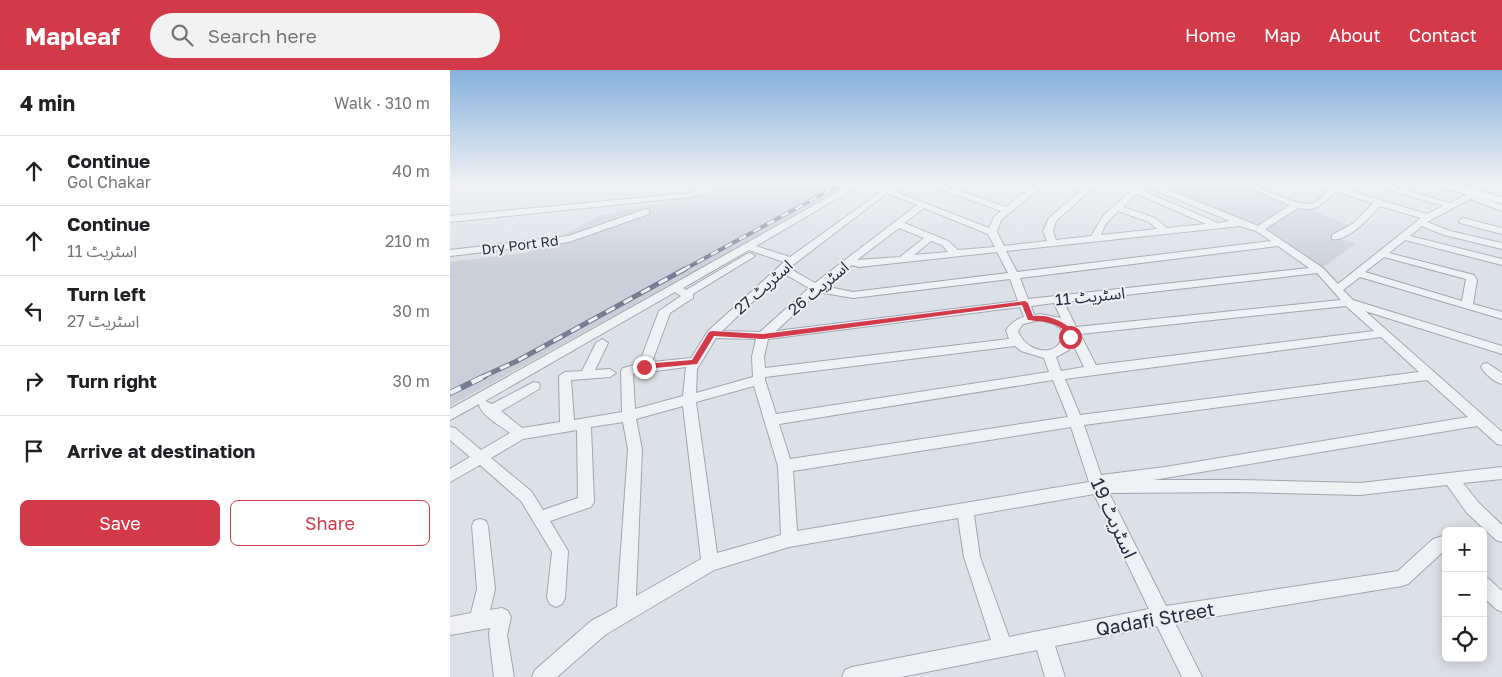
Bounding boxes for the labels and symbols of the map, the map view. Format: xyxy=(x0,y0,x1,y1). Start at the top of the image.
street label: Dry Port Rd xyxy=(481,231,559,258)
street label: اسٹریٹ 27 xyxy=(729,255,797,319)
street label: اسٹریٹ 26 xyxy=(783,257,853,319)
street label: اسٹریٹ 11 xyxy=(1054,282,1126,310)
route start xyxy=(1059,326,1082,349)
route end xyxy=(633,356,656,379)
street label: اسٹریٹ 19 xyxy=(1086,474,1142,562)
street label: Qadafi Street xyxy=(1094,597,1216,640)

